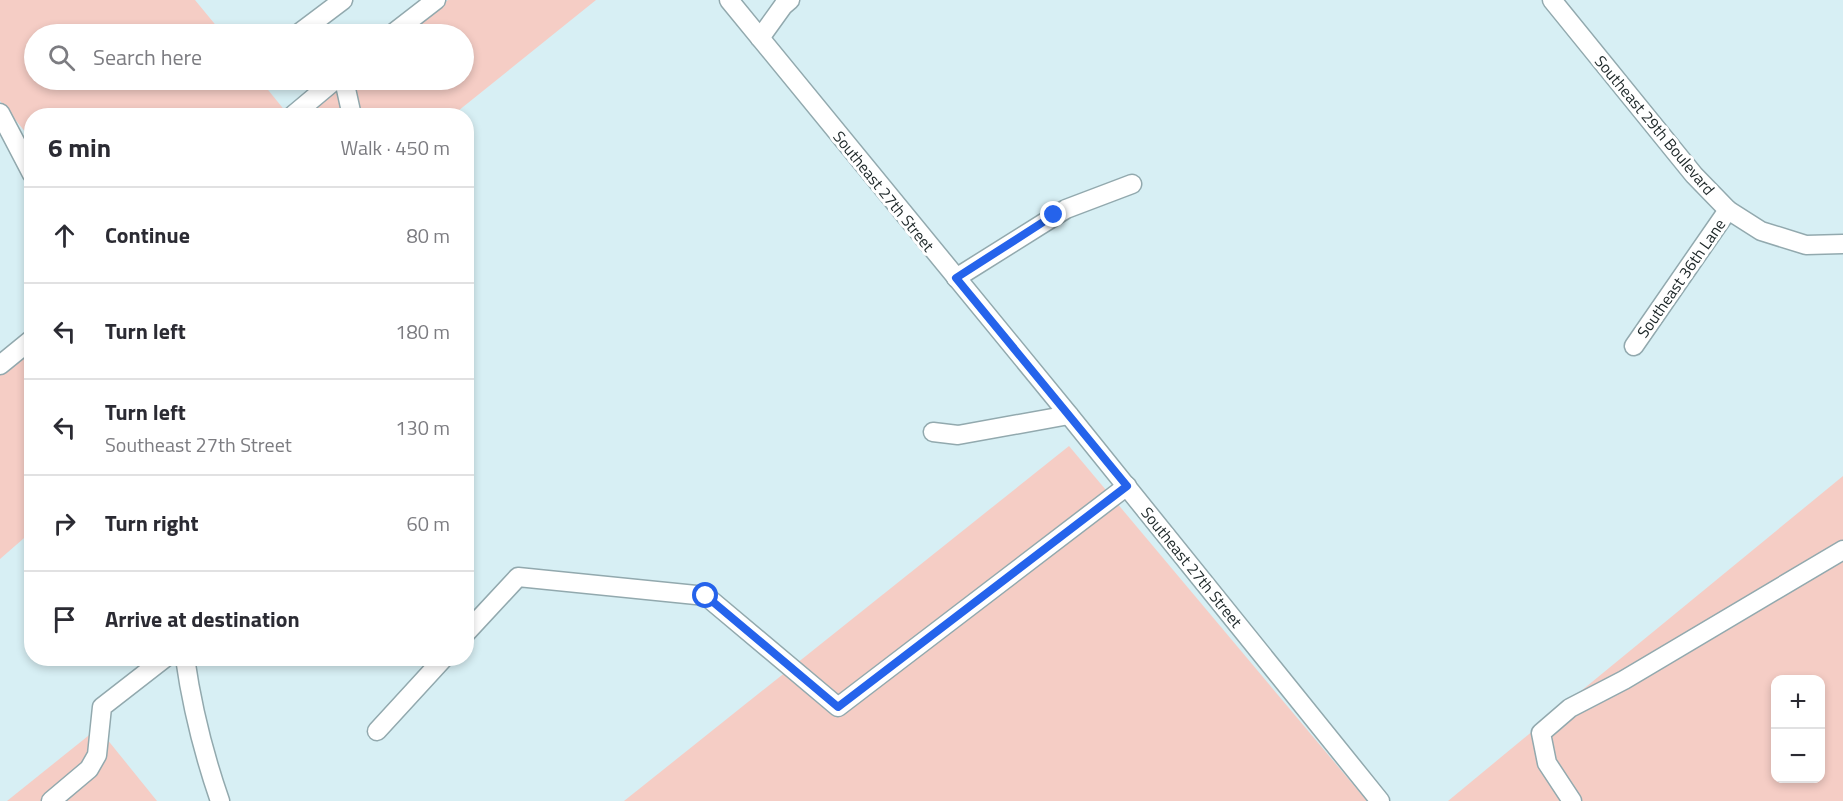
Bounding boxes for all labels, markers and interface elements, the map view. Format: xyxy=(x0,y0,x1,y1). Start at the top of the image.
search box xyxy=(24,24,474,90)
text: Search here xyxy=(93,40,202,74)
icon: search xyxy=(45,41,78,74)
street label: Southeast 29th Boulevard xyxy=(1589,50,1721,200)
street label: Southeast 27th Street xyxy=(828,125,941,257)
text: 6 min xyxy=(48,128,111,167)
text: Walk · 450 m xyxy=(341,132,450,163)
route end xyxy=(1040,201,1066,227)
street label: Southeast 36th Lane xyxy=(1631,214,1731,342)
text: Continue xyxy=(105,218,190,252)
icon: ahead xyxy=(48,219,81,252)
text: 80 m xyxy=(406,220,450,251)
text: Turn left xyxy=(105,314,186,348)
icon: left xyxy=(48,315,81,348)
text: 180 m xyxy=(395,316,450,347)
text: Turn left xyxy=(105,395,186,429)
icon: left xyxy=(48,411,81,444)
text: 130 m xyxy=(395,412,450,443)
text: Southeast 27th Street xyxy=(105,429,292,460)
street label: Southeast 27th Street xyxy=(1136,501,1249,633)
text: Turn right xyxy=(105,506,199,540)
icon: right xyxy=(48,507,81,540)
text: 60 m xyxy=(406,508,450,539)
route start xyxy=(692,582,718,608)
text: Arrive at destination xyxy=(105,602,300,636)
icon: arrive xyxy=(48,603,81,636)
map controls xyxy=(1771,675,1825,783)
button: + xyxy=(1771,675,1825,729)
button: − xyxy=(1771,729,1825,783)

